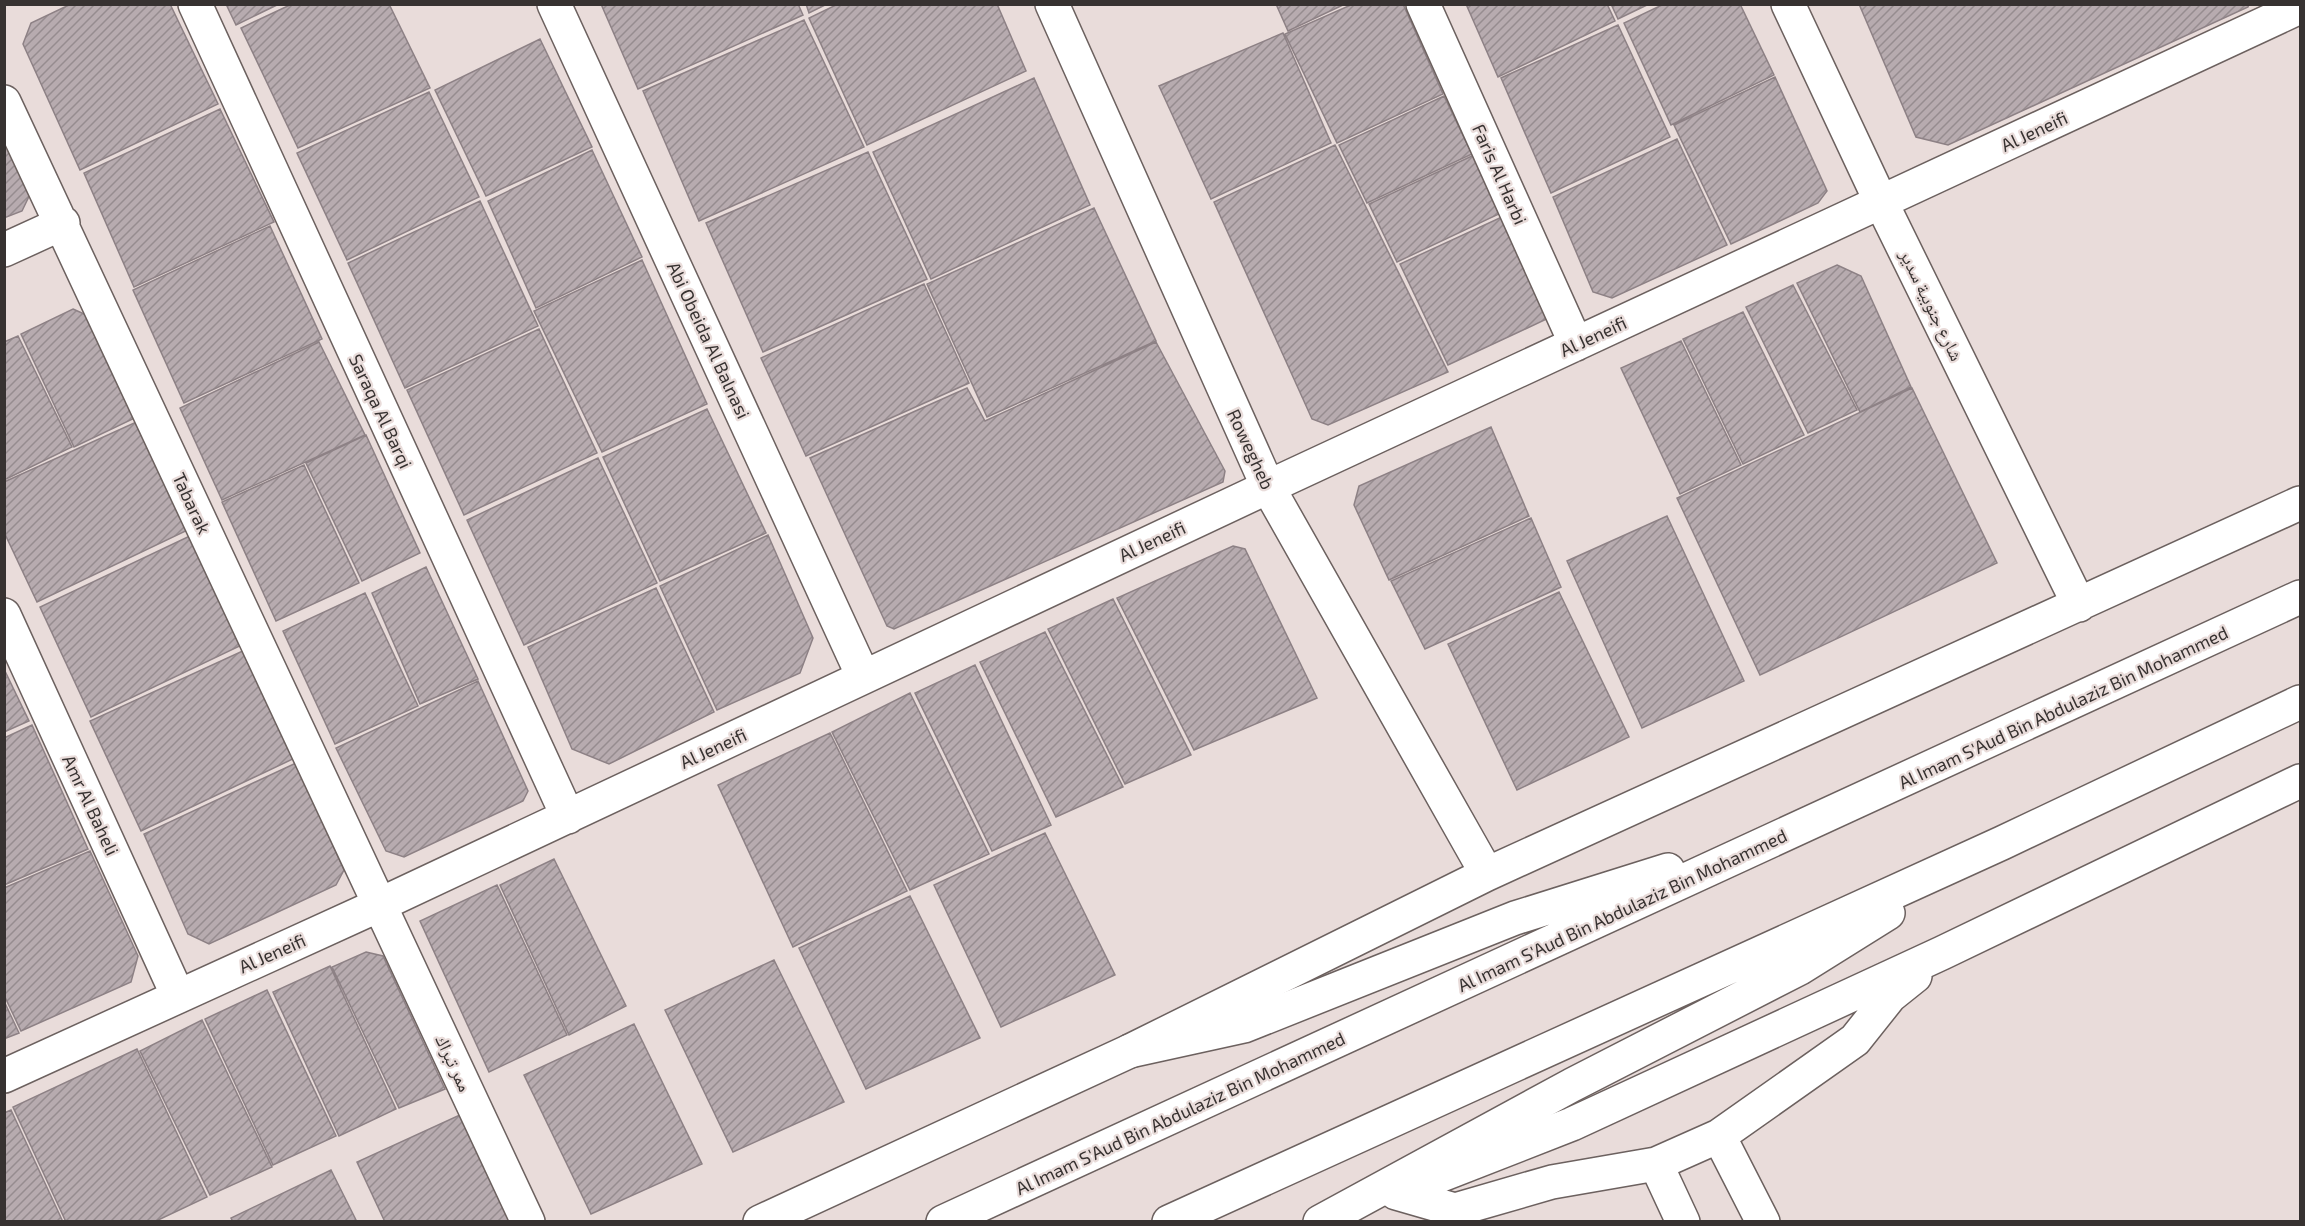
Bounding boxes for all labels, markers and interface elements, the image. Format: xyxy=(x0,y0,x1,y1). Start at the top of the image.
street label: Al Jeneifi xyxy=(1997,106,2071,156)
street label: Faris Al Harbi xyxy=(1468,120,1532,228)
street label: شارع جنوبية سدير xyxy=(1894,245,1968,365)
street label: Abi Obeida Al Balnasi xyxy=(663,258,755,422)
street label: Al Jeneifi xyxy=(1556,311,1630,361)
street label: Saraqa Al Barqi xyxy=(345,350,417,472)
street label: Rowegheb xyxy=(1223,405,1279,493)
street label: Tabarak xyxy=(168,469,216,537)
street label: Al Jeneifi xyxy=(1115,516,1189,566)
street label: Al Imam S'Aud Bin Abdulaziz Bin Mohammed xyxy=(1895,621,2231,793)
street label: Al Jeneifi xyxy=(676,723,750,773)
street label: Amr Al Baheli xyxy=(58,751,124,859)
street label: Al Imam S'Aud Bin Abdulaziz Bin Mohammed xyxy=(1454,824,1790,996)
street label: Al Jeneifi xyxy=(235,929,309,977)
street label: Al Imam S'Aud Bin Abdulaziz Bin Mohammed xyxy=(1012,1027,1348,1199)
street label: ممر تبراك xyxy=(431,1031,477,1095)

